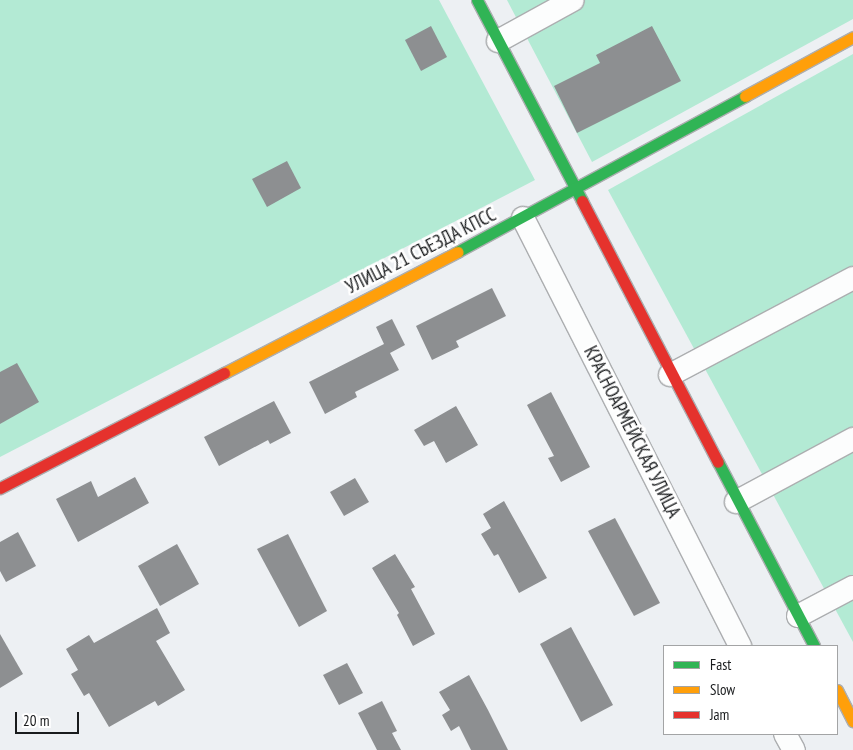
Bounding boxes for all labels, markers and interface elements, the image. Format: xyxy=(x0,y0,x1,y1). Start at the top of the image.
street label: УЛИЦА 21 СЪЕЗДА КПСС xyxy=(341,203,501,299)
street label: КРАСНОАРМЕЙСКАЯ УЛИЦА xyxy=(579,342,685,522)
legend xyxy=(663,645,838,735)
text: Fast xyxy=(710,655,731,674)
text: Slow xyxy=(710,680,735,699)
scale bar xyxy=(18,702,81,734)
text: Jam xyxy=(710,705,729,724)
text: 20 m xyxy=(23,711,49,730)

